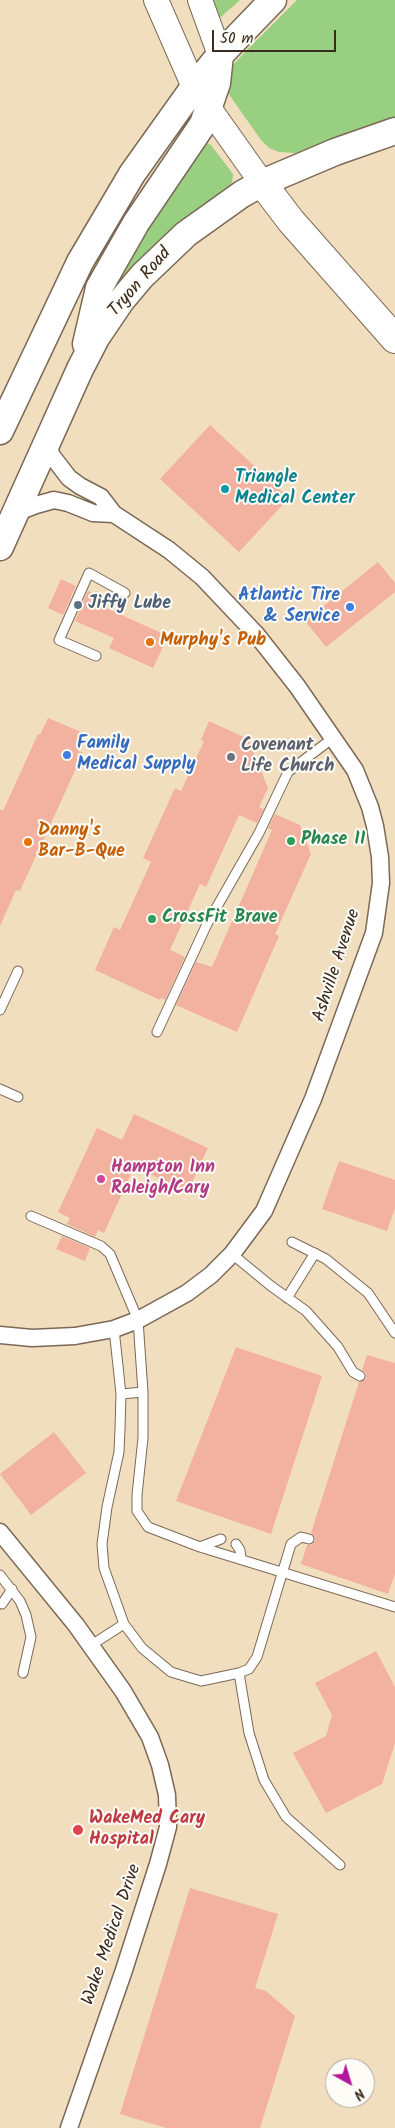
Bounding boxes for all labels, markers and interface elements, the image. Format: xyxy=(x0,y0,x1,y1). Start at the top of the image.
scale bar xyxy=(215,20,339,52)
text: 50 m xyxy=(220,27,254,51)
street label: Tryon Road xyxy=(105,244,177,322)
place label: Triangle Medical Center xyxy=(235,468,355,510)
marker: Triangle Medical Center xyxy=(219,483,231,495)
place label: Atlantic Tire & Service xyxy=(238,586,340,628)
place label: Jiffy Lube xyxy=(88,594,171,616)
marker: Jiffy Lube xyxy=(72,599,84,611)
marker: Atlantic Tire & Service xyxy=(344,601,356,613)
place label: Murphy's Pub xyxy=(160,631,266,653)
marker: Murphy's Pub xyxy=(144,636,156,648)
place label: Family Medical Supply xyxy=(77,734,196,776)
place label: Covenant Life Church xyxy=(241,736,334,779)
marker: Family Medical Supply xyxy=(61,749,73,761)
marker: Covenant Life Church xyxy=(225,751,237,763)
place label: Danny's Bar-B-Que xyxy=(38,821,125,864)
place label: Phase II xyxy=(301,830,365,852)
marker: Phase II xyxy=(285,835,297,847)
marker: Danny's Bar-B-Que xyxy=(22,836,34,848)
street label: Ashville Avenue xyxy=(310,907,366,1025)
place label: CrossFit Brave xyxy=(162,908,277,930)
marker: CrossFit Brave xyxy=(146,913,158,925)
place label: Hampton Inn Raleigh/Cary xyxy=(111,1158,215,1200)
marker: Hampton Inn Raleigh/Cary xyxy=(95,1173,107,1185)
place label: WakeMed Cary Hospital xyxy=(89,1809,205,1852)
marker: WakeMed Cary Hospital xyxy=(71,1823,85,1837)
street label: Wake Medical Drive xyxy=(79,1862,147,2008)
north arrow xyxy=(325,2058,375,2108)
text: N xyxy=(348,2083,369,2105)

